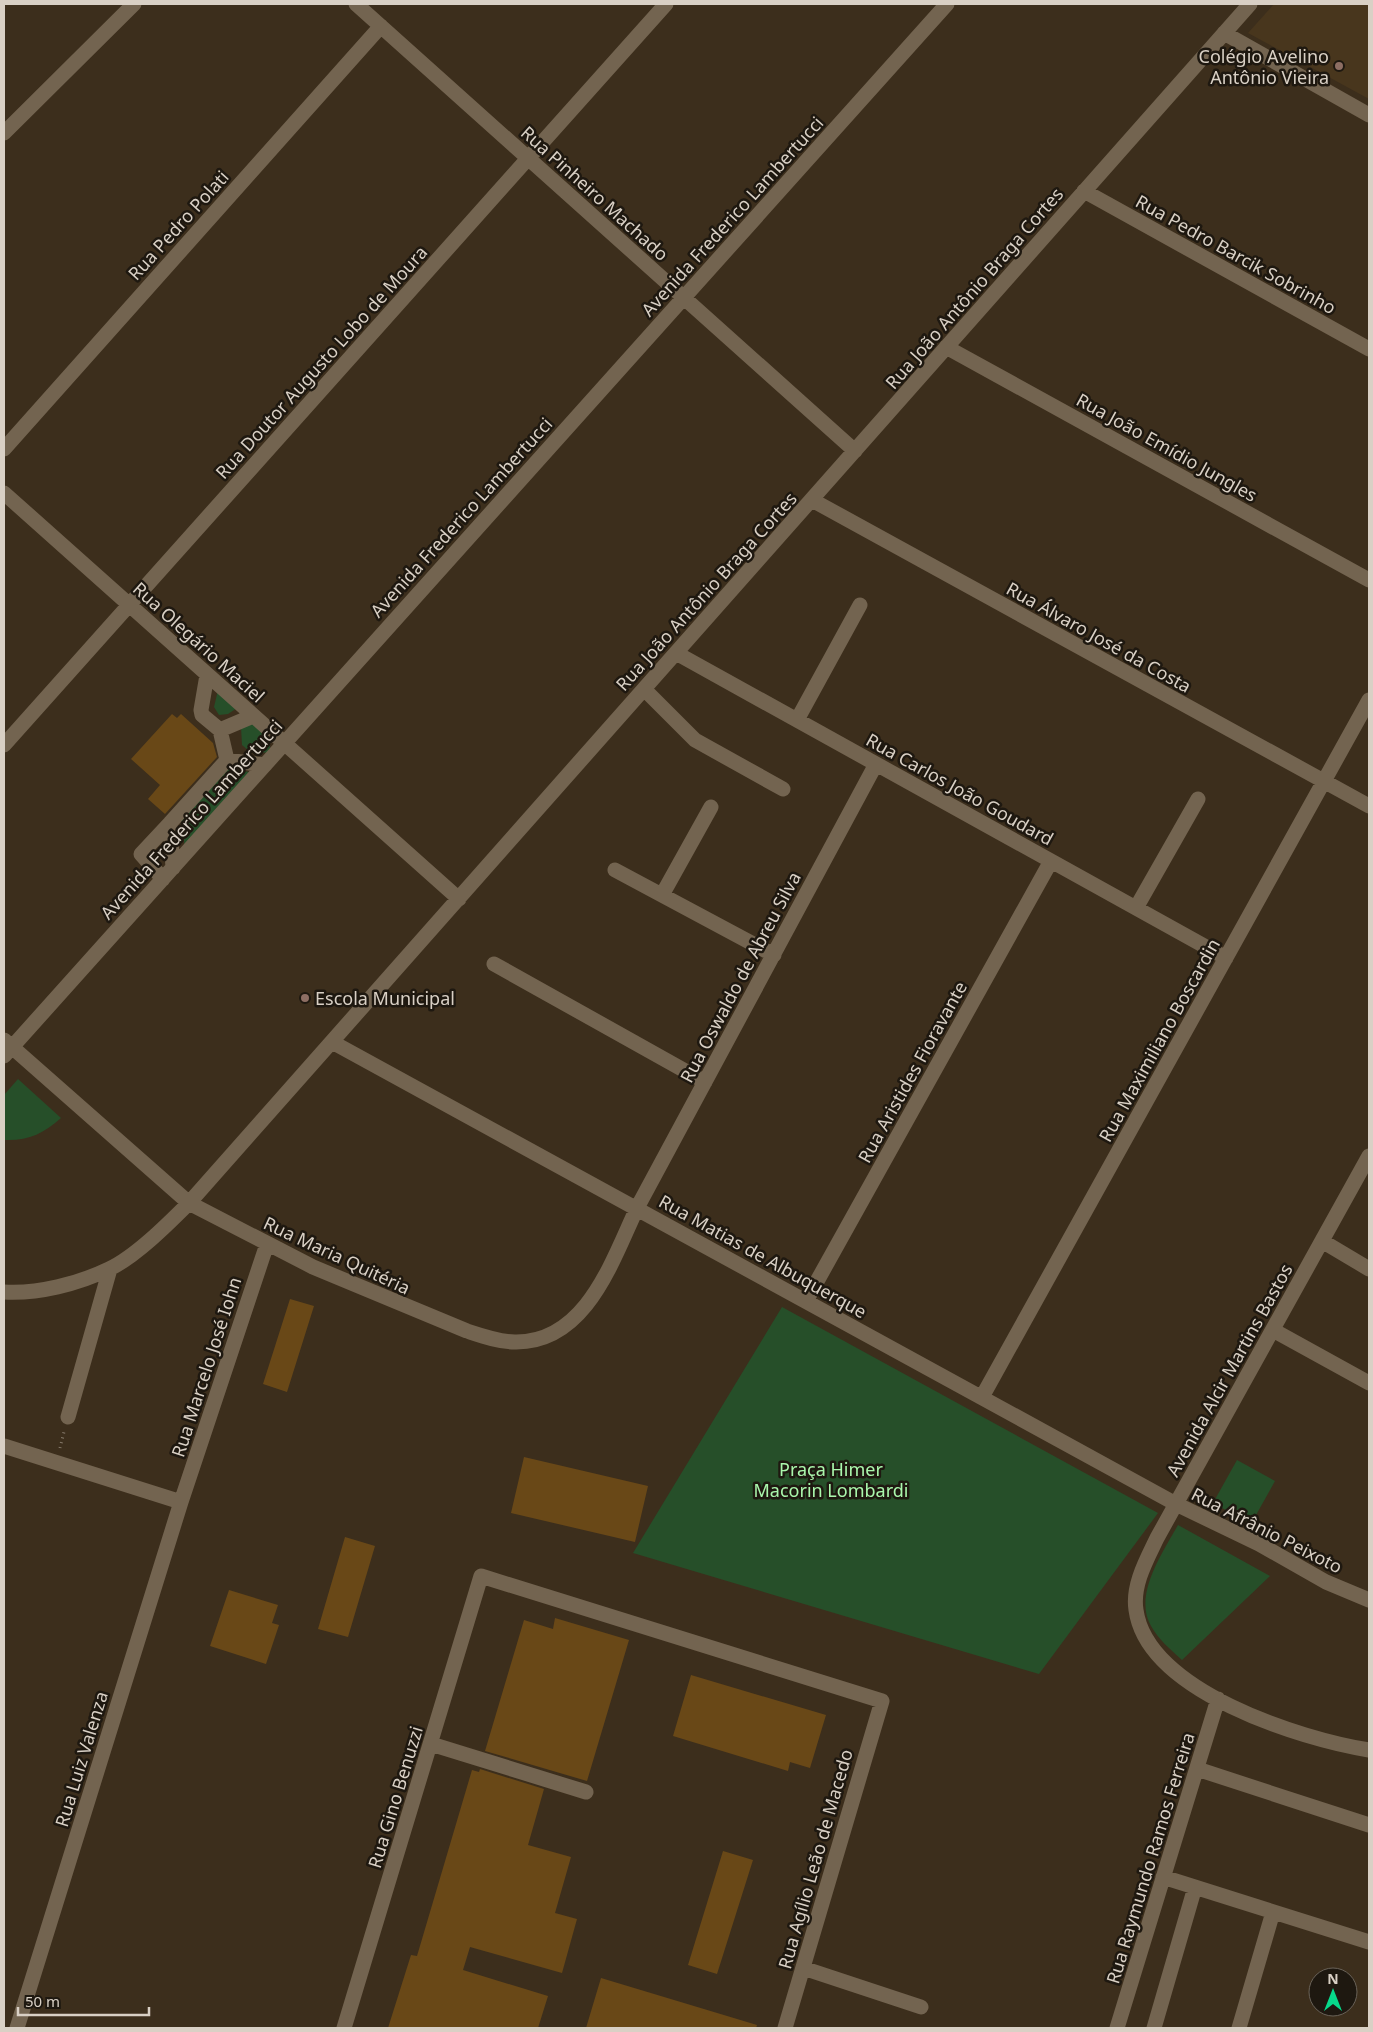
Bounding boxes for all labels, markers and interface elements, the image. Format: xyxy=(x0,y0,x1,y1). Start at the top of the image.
place label: Colégio Avelino Antônio Vieira xyxy=(1199,44,1329,89)
marker: Colégio Avelino Antônio Vieira xyxy=(1333,60,1345,72)
street label: Avenida Frederico Lambertucci xyxy=(636,111,828,321)
street label: Rua Pinheiro Machado xyxy=(516,120,674,266)
street label: Rua Pedro Polati xyxy=(122,165,234,285)
street label: Rua João Antônio Braga Cortes xyxy=(880,182,1068,394)
street label: Rua Pedro Barcik Sobrinho xyxy=(1132,189,1340,319)
street label: Rua Doutor Augusto Lobo de Moura xyxy=(210,240,432,484)
street label: Rua João Emídio Jungles xyxy=(1072,387,1262,507)
street label: Avenida Frederico Lambertucci xyxy=(365,412,557,622)
street label: Rua João Antônio Braga Cortes xyxy=(610,487,802,695)
street label: Rua Olegário Maciel xyxy=(128,576,270,708)
street label: Rua Álvaro José da Costa xyxy=(1002,576,1196,698)
street label: Avenida Frederico Lambertucci xyxy=(95,714,287,924)
street label: Rua Carlos João Goudard xyxy=(862,727,1058,851)
street label: Rua Oswaldo de Abreu Silva xyxy=(674,868,806,1086)
street label: Rua Maximiliano Boscardin xyxy=(1093,934,1225,1146)
street label: Rua Aristides Fioravante xyxy=(852,977,972,1167)
place label: Escola Municipal xyxy=(315,986,455,1010)
marker: Escola Municipal xyxy=(299,992,311,1004)
street label: Rua Matias de Albuquerque xyxy=(655,1189,871,1323)
street label: Rua Maria Quitéria xyxy=(260,1211,414,1299)
street label: Avenida Alcir Martins Bastos xyxy=(1160,1259,1298,1481)
street label: Rua Marcelo José Iohn xyxy=(166,1274,246,1460)
park label: Praça Himer Macorin Lombardi xyxy=(754,1457,908,1502)
street label: Rua Afrânio Peixoto xyxy=(1187,1482,1347,1578)
street label: Rua Luiz Valenza xyxy=(49,1688,113,1830)
street label: Rua Gino Benuzzi xyxy=(362,1723,428,1871)
street label: Rua Raymundo Ramos Ferreira xyxy=(1100,1729,1200,1987)
street label: Rua Agílio Leão de Macedo xyxy=(772,1746,858,1972)
north arrow xyxy=(1308,1967,1358,2017)
text: N xyxy=(1327,1969,1339,1988)
scale bar xyxy=(18,1984,149,2016)
text: 50 m xyxy=(25,1991,60,2011)

